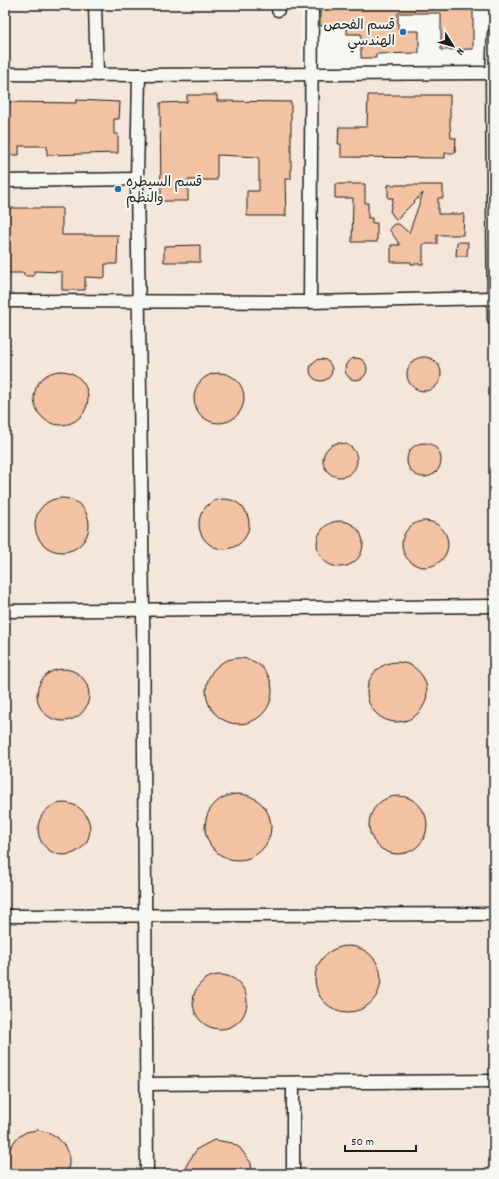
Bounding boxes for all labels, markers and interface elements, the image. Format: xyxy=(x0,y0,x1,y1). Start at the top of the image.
place label: قسم الفحص الهندسي xyxy=(324,16,395,53)
north arrow xyxy=(433,26,473,66)
marker: قسم الفحص الهندسي xyxy=(398,27,408,37)
text: N xyxy=(451,44,467,58)
place label: قسم السيطره والنظم xyxy=(126,173,202,209)
marker: قسم السيطره والنظم xyxy=(113,184,123,194)
scale bar xyxy=(345,1127,416,1153)
text: 50 m xyxy=(351,1134,374,1151)

